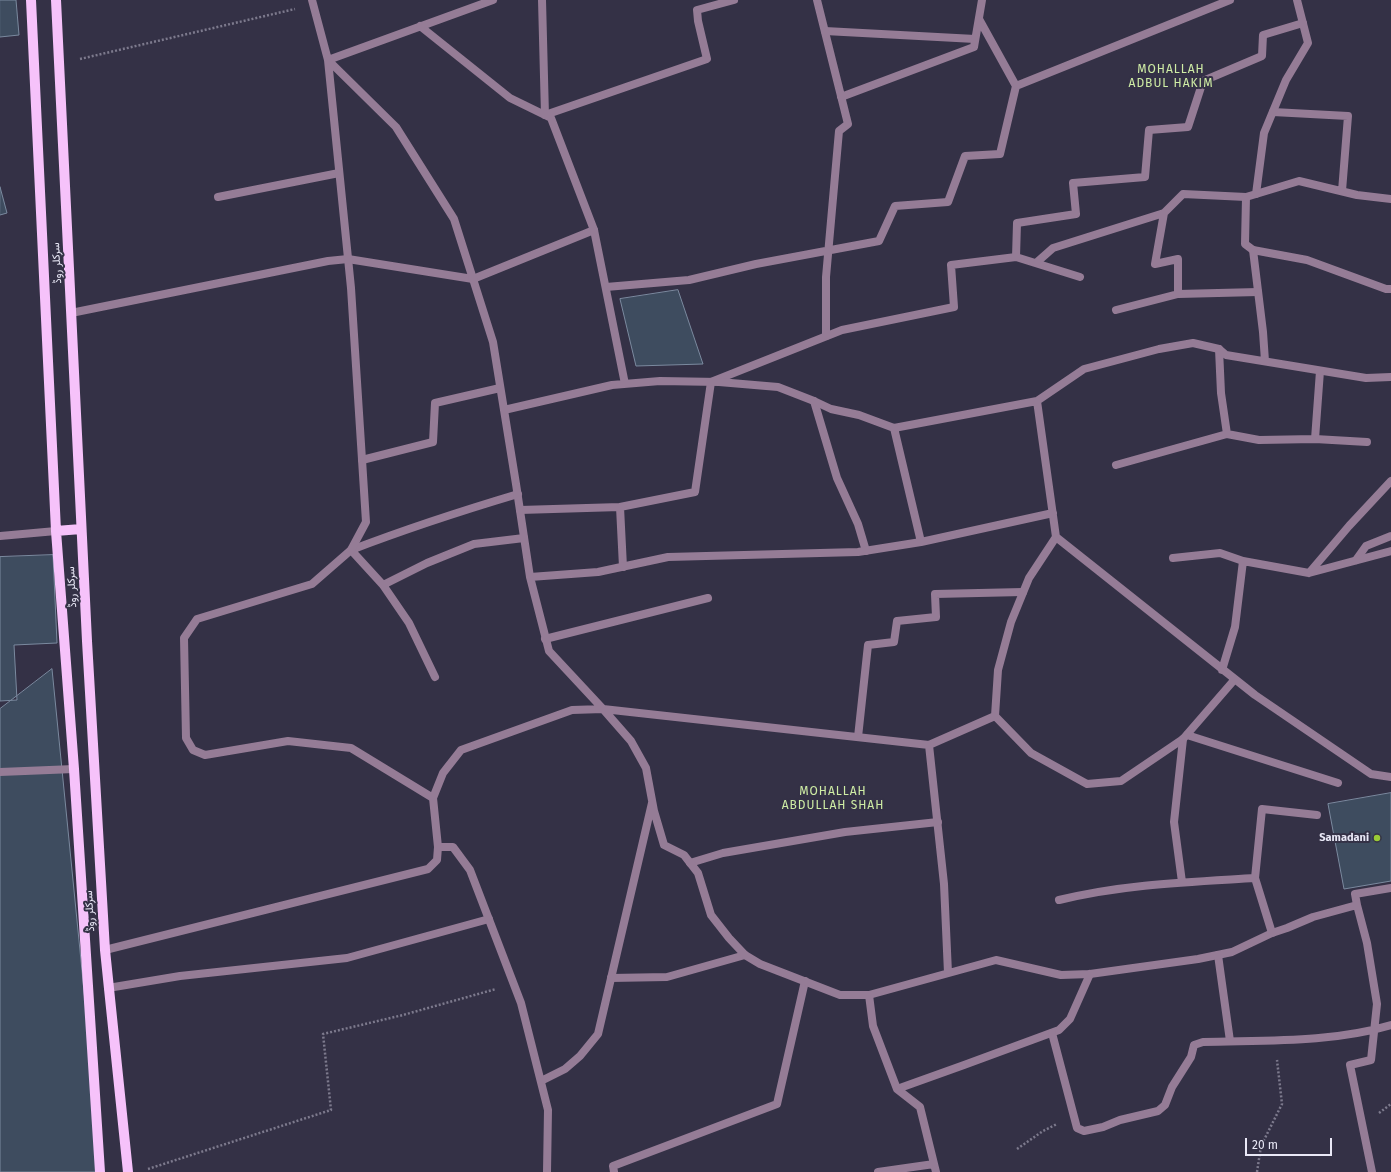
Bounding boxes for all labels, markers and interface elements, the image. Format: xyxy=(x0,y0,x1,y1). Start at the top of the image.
district label: MOHALLAH ADBUL HAKIM xyxy=(1129,63,1213,91)
street label: سرکلر روڈ xyxy=(49,242,65,284)
street label: سرکلر روڈ xyxy=(64,566,80,608)
district label: MOHALLAH ABDULLAH SHAH xyxy=(782,785,884,813)
place label: Samadani xyxy=(1319,831,1369,845)
marker: Samadani xyxy=(1372,833,1382,843)
street label: سرکلر روڈ xyxy=(82,890,98,932)
scale bar xyxy=(1247,1130,1334,1156)
text: 20 m xyxy=(1252,1138,1278,1152)

